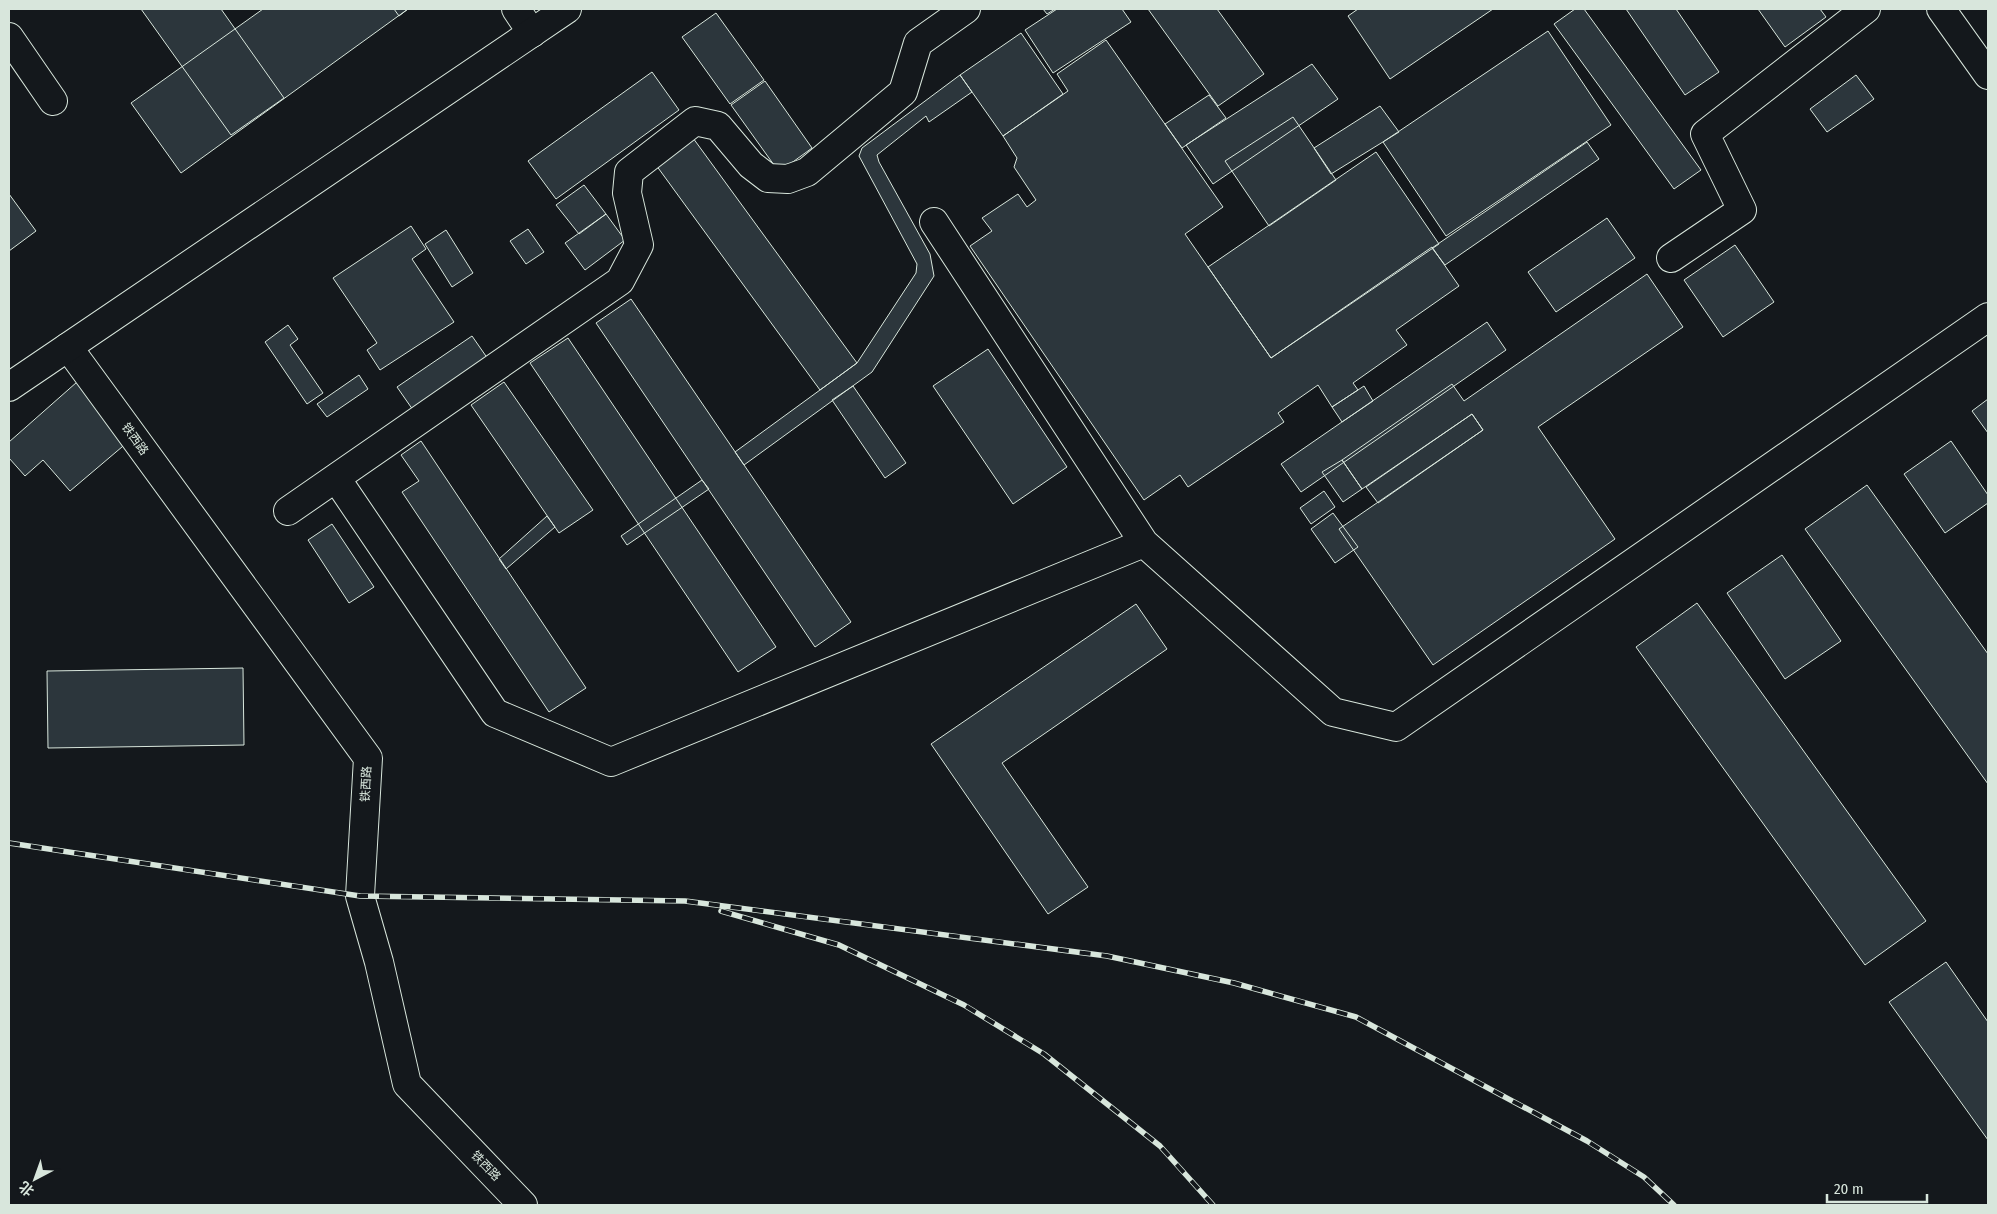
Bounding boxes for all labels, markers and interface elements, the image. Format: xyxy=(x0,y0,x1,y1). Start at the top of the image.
street label: 铁西路 xyxy=(119,420,151,458)
street label: 铁西路 xyxy=(358,766,374,802)
street label: 铁西路 xyxy=(468,1148,504,1184)
north arrow xyxy=(10,1154,60,1204)
scale bar xyxy=(1827,1172,1927,1204)
text: 北 xyxy=(16,1177,38,1199)
text: 20 m xyxy=(1834,1180,1864,1198)

